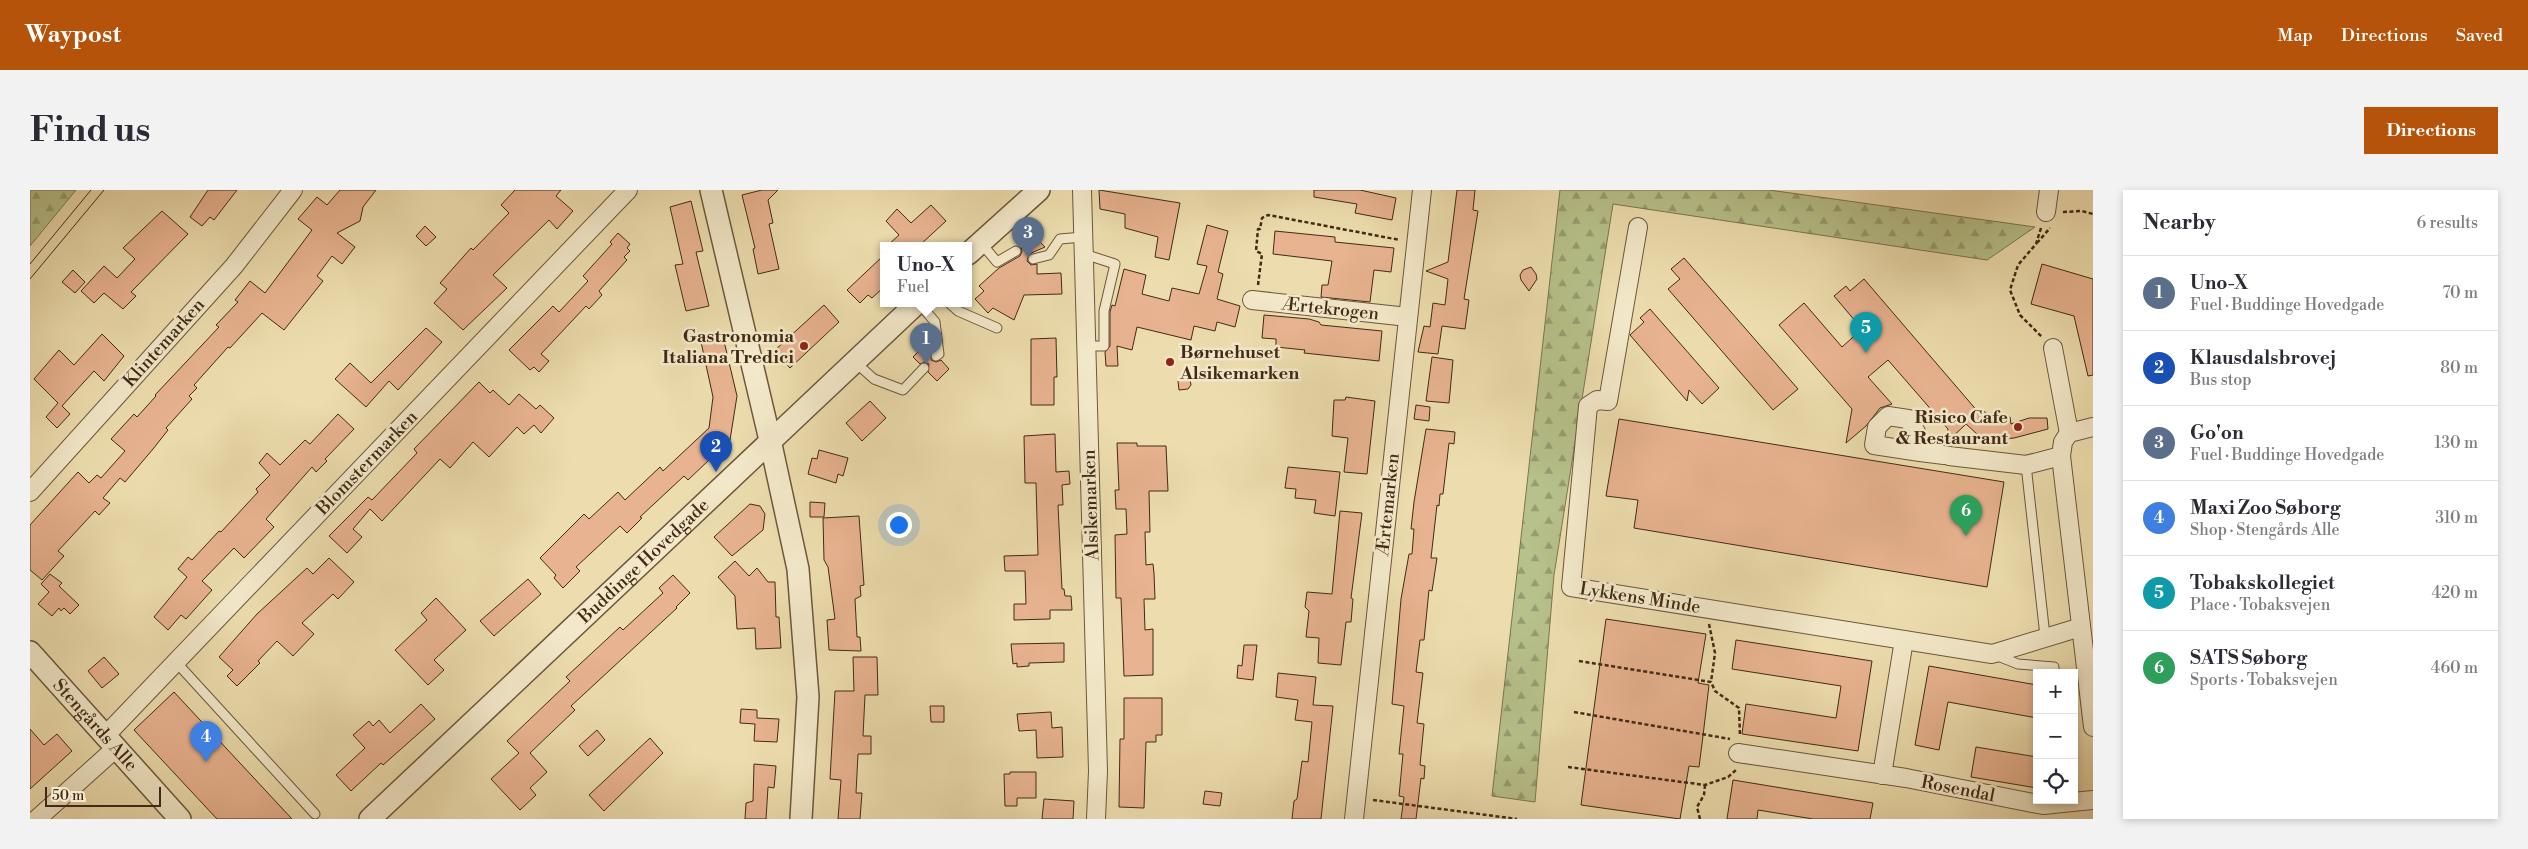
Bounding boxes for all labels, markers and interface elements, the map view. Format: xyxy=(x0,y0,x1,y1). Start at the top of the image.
text: Waypost xyxy=(25,20,121,50)
text: Map xyxy=(2277,24,2313,47)
text: Directions xyxy=(2341,24,2428,47)
text: Saved xyxy=(2456,24,2503,47)
button: Directions xyxy=(2364,107,2498,154)
text: Find us xyxy=(30,109,150,152)
text: Nearby xyxy=(2143,210,2216,236)
text: 6 results xyxy=(2417,213,2478,233)
pin: 3 xyxy=(1012,217,1044,258)
popup xyxy=(880,242,972,307)
text: Uno-X xyxy=(897,253,955,277)
text: Uno-X xyxy=(2190,271,2248,295)
text: Fuel xyxy=(897,277,929,297)
text: 1 xyxy=(2155,283,2163,303)
text: 70 m xyxy=(2442,283,2478,303)
street label: Ærtekrogen xyxy=(1280,292,1380,326)
street label: Klintemarken xyxy=(118,294,210,392)
text: Fuel · Buddinge Hovedgade xyxy=(2190,295,2384,315)
pin: 5 xyxy=(1850,312,1882,353)
pin: 1 xyxy=(910,323,942,364)
place label: Gastronomia Italiana Tredici xyxy=(662,325,794,369)
marker: Gastronomia Italiana Tredici xyxy=(798,340,810,352)
place label: Børnehuset Alsikemarken xyxy=(1179,341,1299,385)
text: Klausdalsbrovej xyxy=(2190,346,2336,370)
marker: Børnehuset Alsikemarken xyxy=(1164,356,1176,368)
text: 2 xyxy=(2154,358,2164,378)
text: 80 m xyxy=(2440,358,2478,378)
text: Bus stop xyxy=(2190,370,2252,390)
street label: Blomstermarken xyxy=(310,406,423,521)
place label: Risico Cafe & Restaurant xyxy=(1896,406,2009,450)
marker: Risico Cafe & Restaurant xyxy=(2012,421,2024,433)
text: Go'on xyxy=(2190,421,2244,445)
pin: 2 xyxy=(700,431,732,472)
text: 3 xyxy=(2154,433,2164,453)
text: 130 m xyxy=(2434,433,2478,453)
text: Fuel · Buddinge Hovedgade xyxy=(2190,445,2384,465)
street label: Alsikemarken xyxy=(1078,449,1104,562)
street label: Ærtemarken xyxy=(1371,452,1405,558)
street label: Buddinge Hovedgade xyxy=(572,494,714,629)
pin: 6 xyxy=(1950,495,1982,536)
text: Maxi Zoo Søborg xyxy=(2190,496,2341,520)
text: 4 xyxy=(2154,508,2164,528)
text: 310 m xyxy=(2435,508,2478,528)
your location xyxy=(886,512,912,538)
text: Shop · Stengårds Alle xyxy=(2190,520,2340,540)
text: Tobakskollegiet xyxy=(2190,571,2335,595)
street label: Lykkens Minde xyxy=(1578,577,1702,619)
text: 5 xyxy=(2154,583,2164,603)
text: 420 m xyxy=(2431,583,2478,603)
text: Place · Tobaksvejen xyxy=(2190,595,2330,615)
text: SATS Søborg xyxy=(2190,646,2307,670)
text: 6 xyxy=(2154,658,2164,678)
text: 460 m xyxy=(2431,658,2478,678)
map controls xyxy=(2033,669,2078,804)
button: + xyxy=(2033,669,2078,714)
text: Sports · Tobaksvejen xyxy=(2190,670,2338,690)
street label: Stengårds Alle xyxy=(48,674,143,776)
button: − xyxy=(2033,714,2078,759)
pin: 4 xyxy=(190,721,222,762)
button: locate xyxy=(2033,759,2078,804)
street label: Rosendal xyxy=(1919,771,1998,808)
scale bar xyxy=(45,784,161,807)
text: 50 m xyxy=(52,787,84,805)

